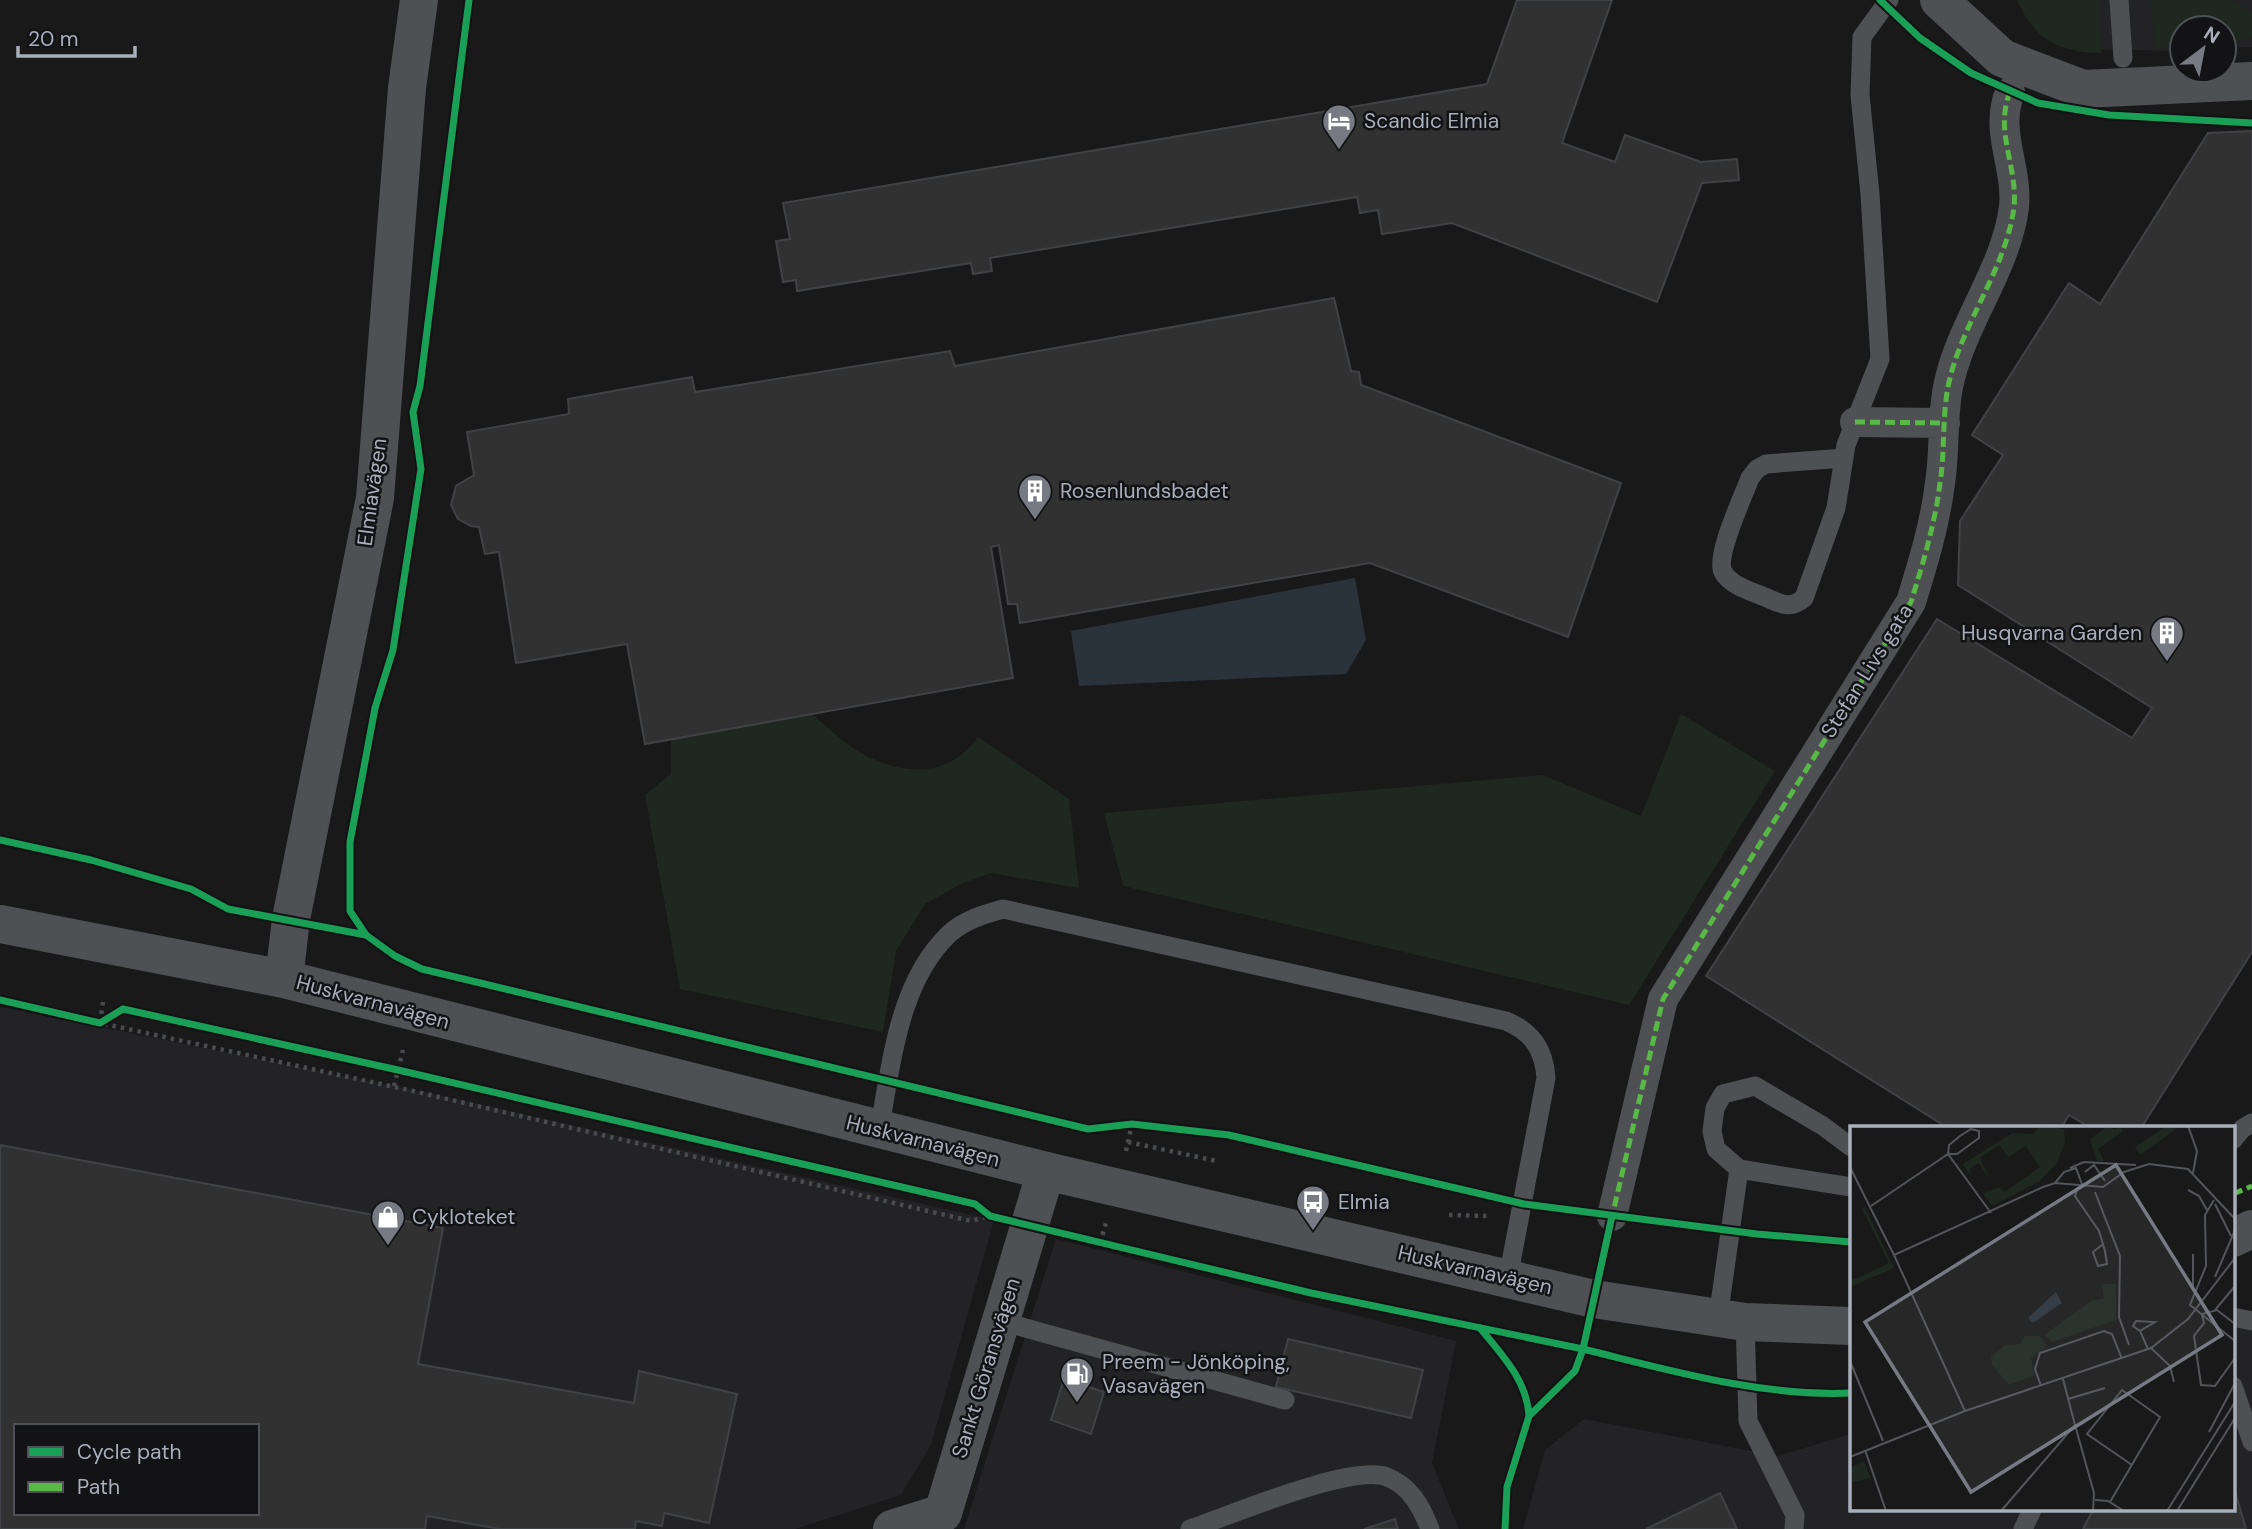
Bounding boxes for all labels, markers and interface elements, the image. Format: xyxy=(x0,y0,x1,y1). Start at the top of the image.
scale bar xyxy=(18,14,135,58)
north arrow xyxy=(2168,14,2238,84)
text: N xyxy=(2199,21,2224,49)
text: 20 m xyxy=(28,25,79,53)
hotel icon: Scandic Elmia xyxy=(1320,102,1358,151)
place label: Scandic Elmia xyxy=(1364,107,1499,135)
street label: Elmiavägen xyxy=(351,436,393,548)
building icon: Rosenlundsbadet xyxy=(1016,472,1054,521)
place label: Rosenlundsbadet xyxy=(1060,477,1229,505)
street label: Stefan Livs gata xyxy=(1815,599,1919,743)
building icon: Husqvarna Garden xyxy=(2148,614,2186,663)
place label: Husqvarna Garden xyxy=(1961,619,2142,647)
street label: Huskvarnavägen xyxy=(293,968,453,1036)
street label: Huskvarnavägen xyxy=(843,1108,1003,1174)
inset map xyxy=(1850,1126,2234,1512)
bus stop icon: Elmia xyxy=(1294,1183,1332,1232)
place label: Elmia xyxy=(1338,1188,1390,1216)
shop icon: Cykloteket xyxy=(369,1198,407,1247)
place label: Cykloteket xyxy=(412,1203,516,1231)
street label: Huskvarnavägen xyxy=(1395,1239,1555,1301)
street label: Sankt Göransvägen xyxy=(945,1275,1027,1461)
place label: Preem - Jönköping, Vasavägen xyxy=(1102,1348,1290,1400)
fuel station icon: Preem - Jönköping, Vasavägen xyxy=(1058,1355,1096,1404)
legend xyxy=(14,1424,259,1515)
text: Cycle path xyxy=(77,1438,182,1466)
text: Path xyxy=(77,1473,120,1501)

